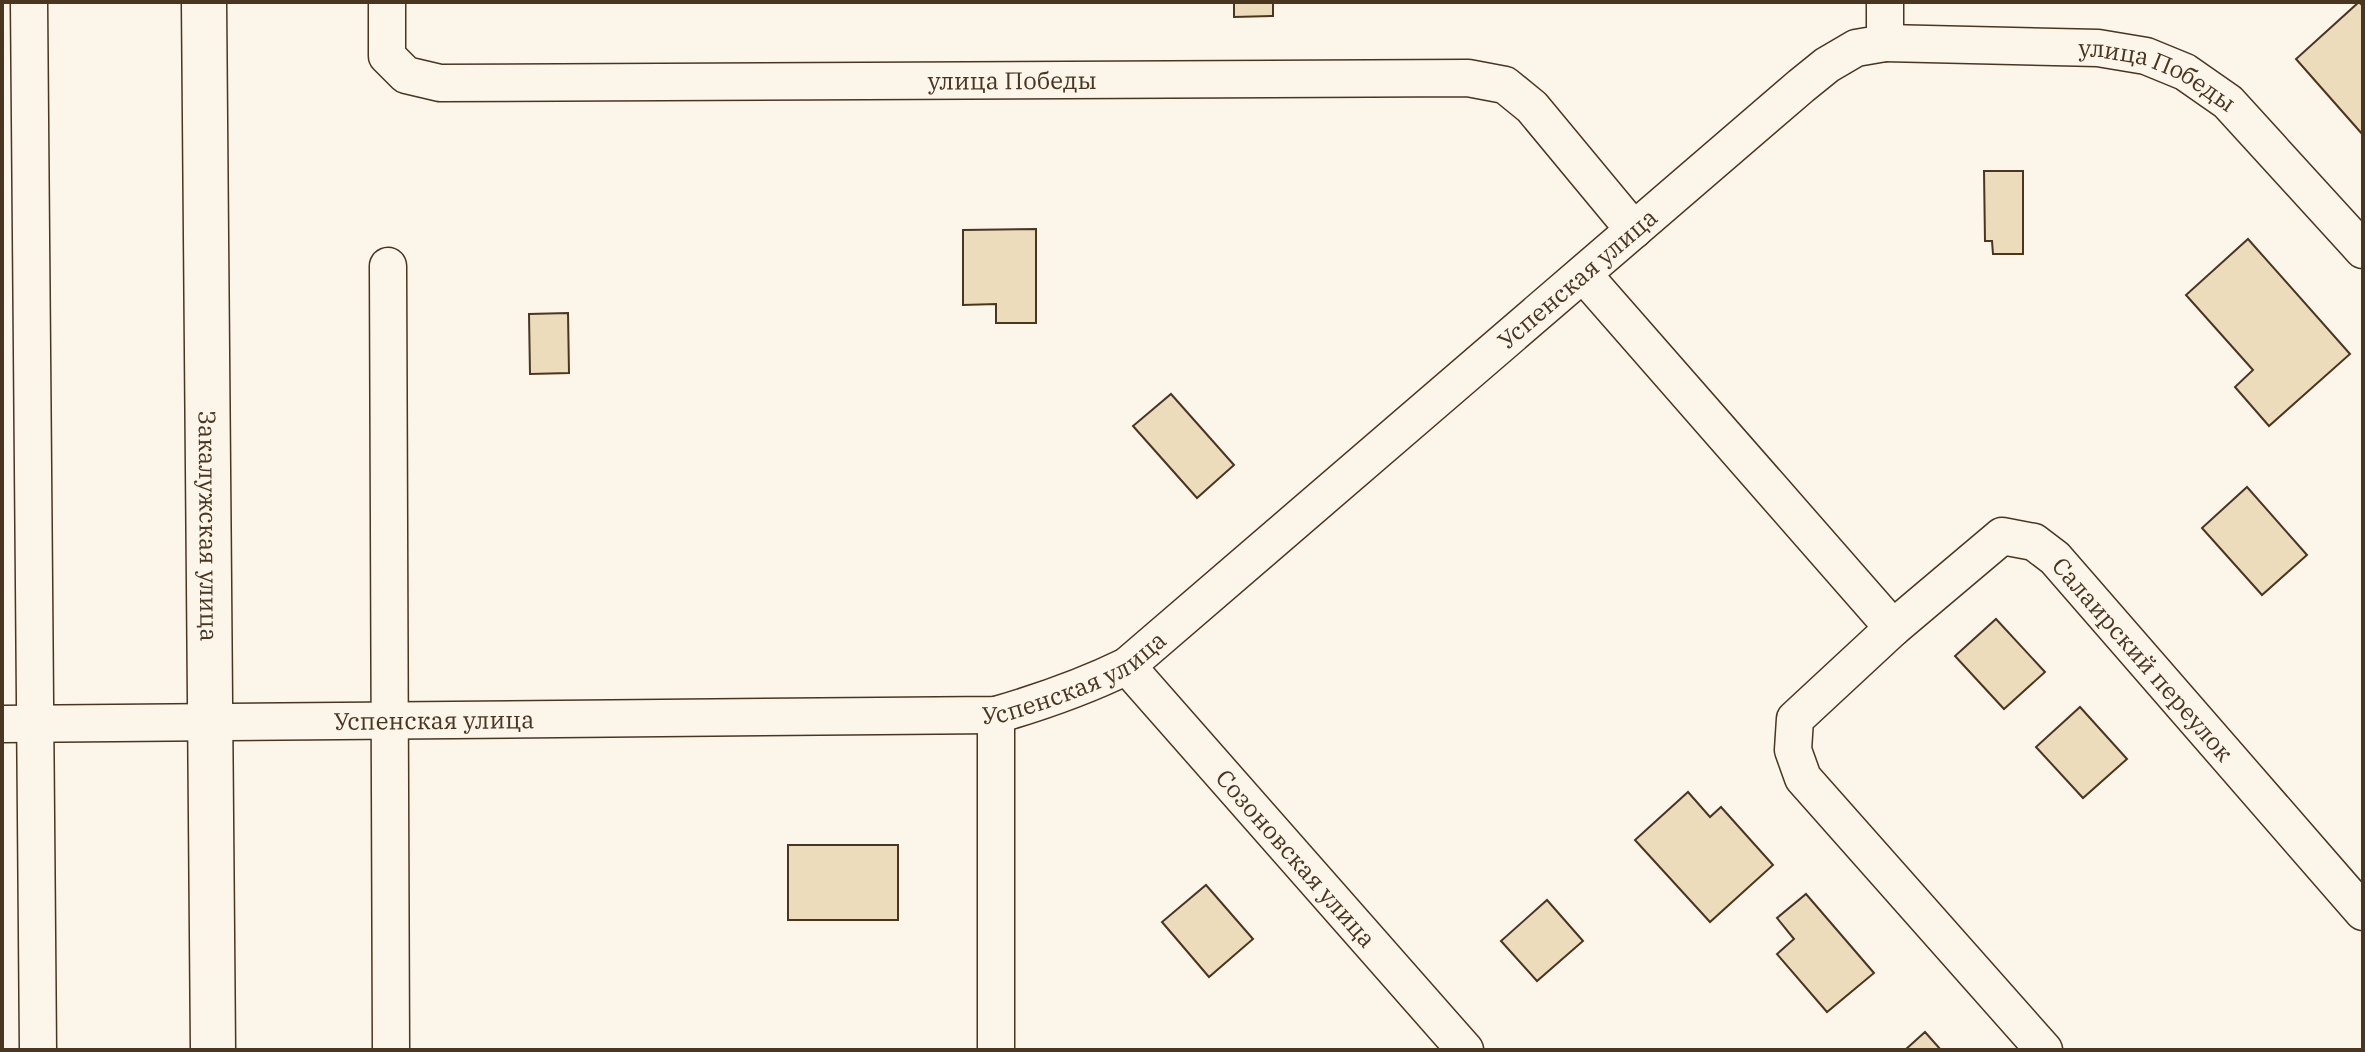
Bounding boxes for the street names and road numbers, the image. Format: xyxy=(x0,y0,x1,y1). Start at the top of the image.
street label: улица Победы xyxy=(2078,32,2242,119)
street label: улица Победы xyxy=(928,64,1097,97)
street label: Успенская улица xyxy=(1491,201,1664,356)
street label: Закалужская улица xyxy=(192,410,225,642)
street label: Салаирский переулок xyxy=(2045,550,2241,768)
street label: Успенская улица xyxy=(982,624,1172,731)
street label: Успенская улица xyxy=(334,703,534,737)
street label: Созоновская улица xyxy=(1209,762,1383,954)

